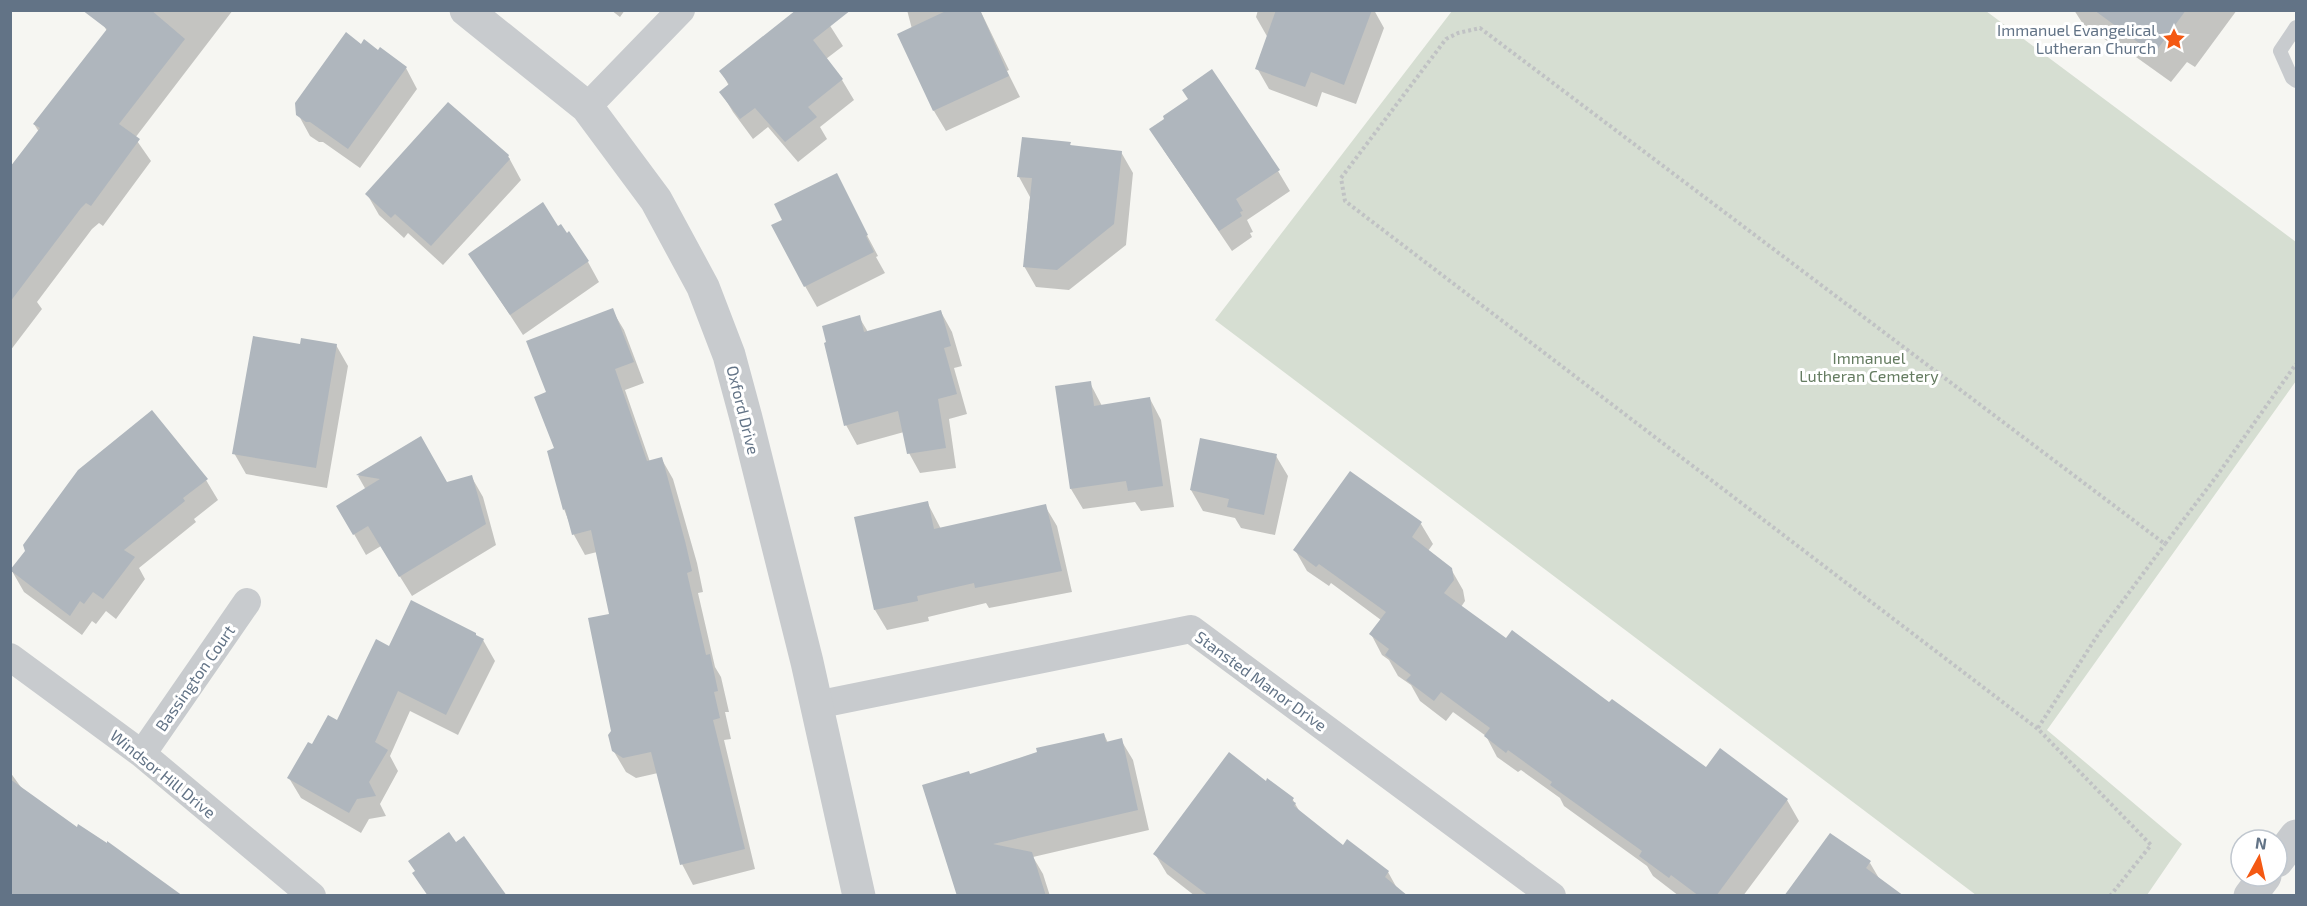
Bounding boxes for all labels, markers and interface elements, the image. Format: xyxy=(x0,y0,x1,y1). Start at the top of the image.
place label: Immanuel Evangelical Lutheran Church xyxy=(1997,20,2156,57)
place icon: Immanuel Evangelical Lutheran Church xyxy=(2161,26,2187,52)
park label: Immanuel Lutheran Cemetery xyxy=(1799,348,1939,385)
street label: Oxford Drive xyxy=(723,363,764,456)
street label: Bassington Court xyxy=(151,621,238,734)
street label: Stansted Manor Drive xyxy=(1192,627,1331,735)
street label: Windsor Hill Drive xyxy=(107,725,220,822)
north arrow xyxy=(2229,828,2289,888)
text: N xyxy=(2254,832,2268,853)

